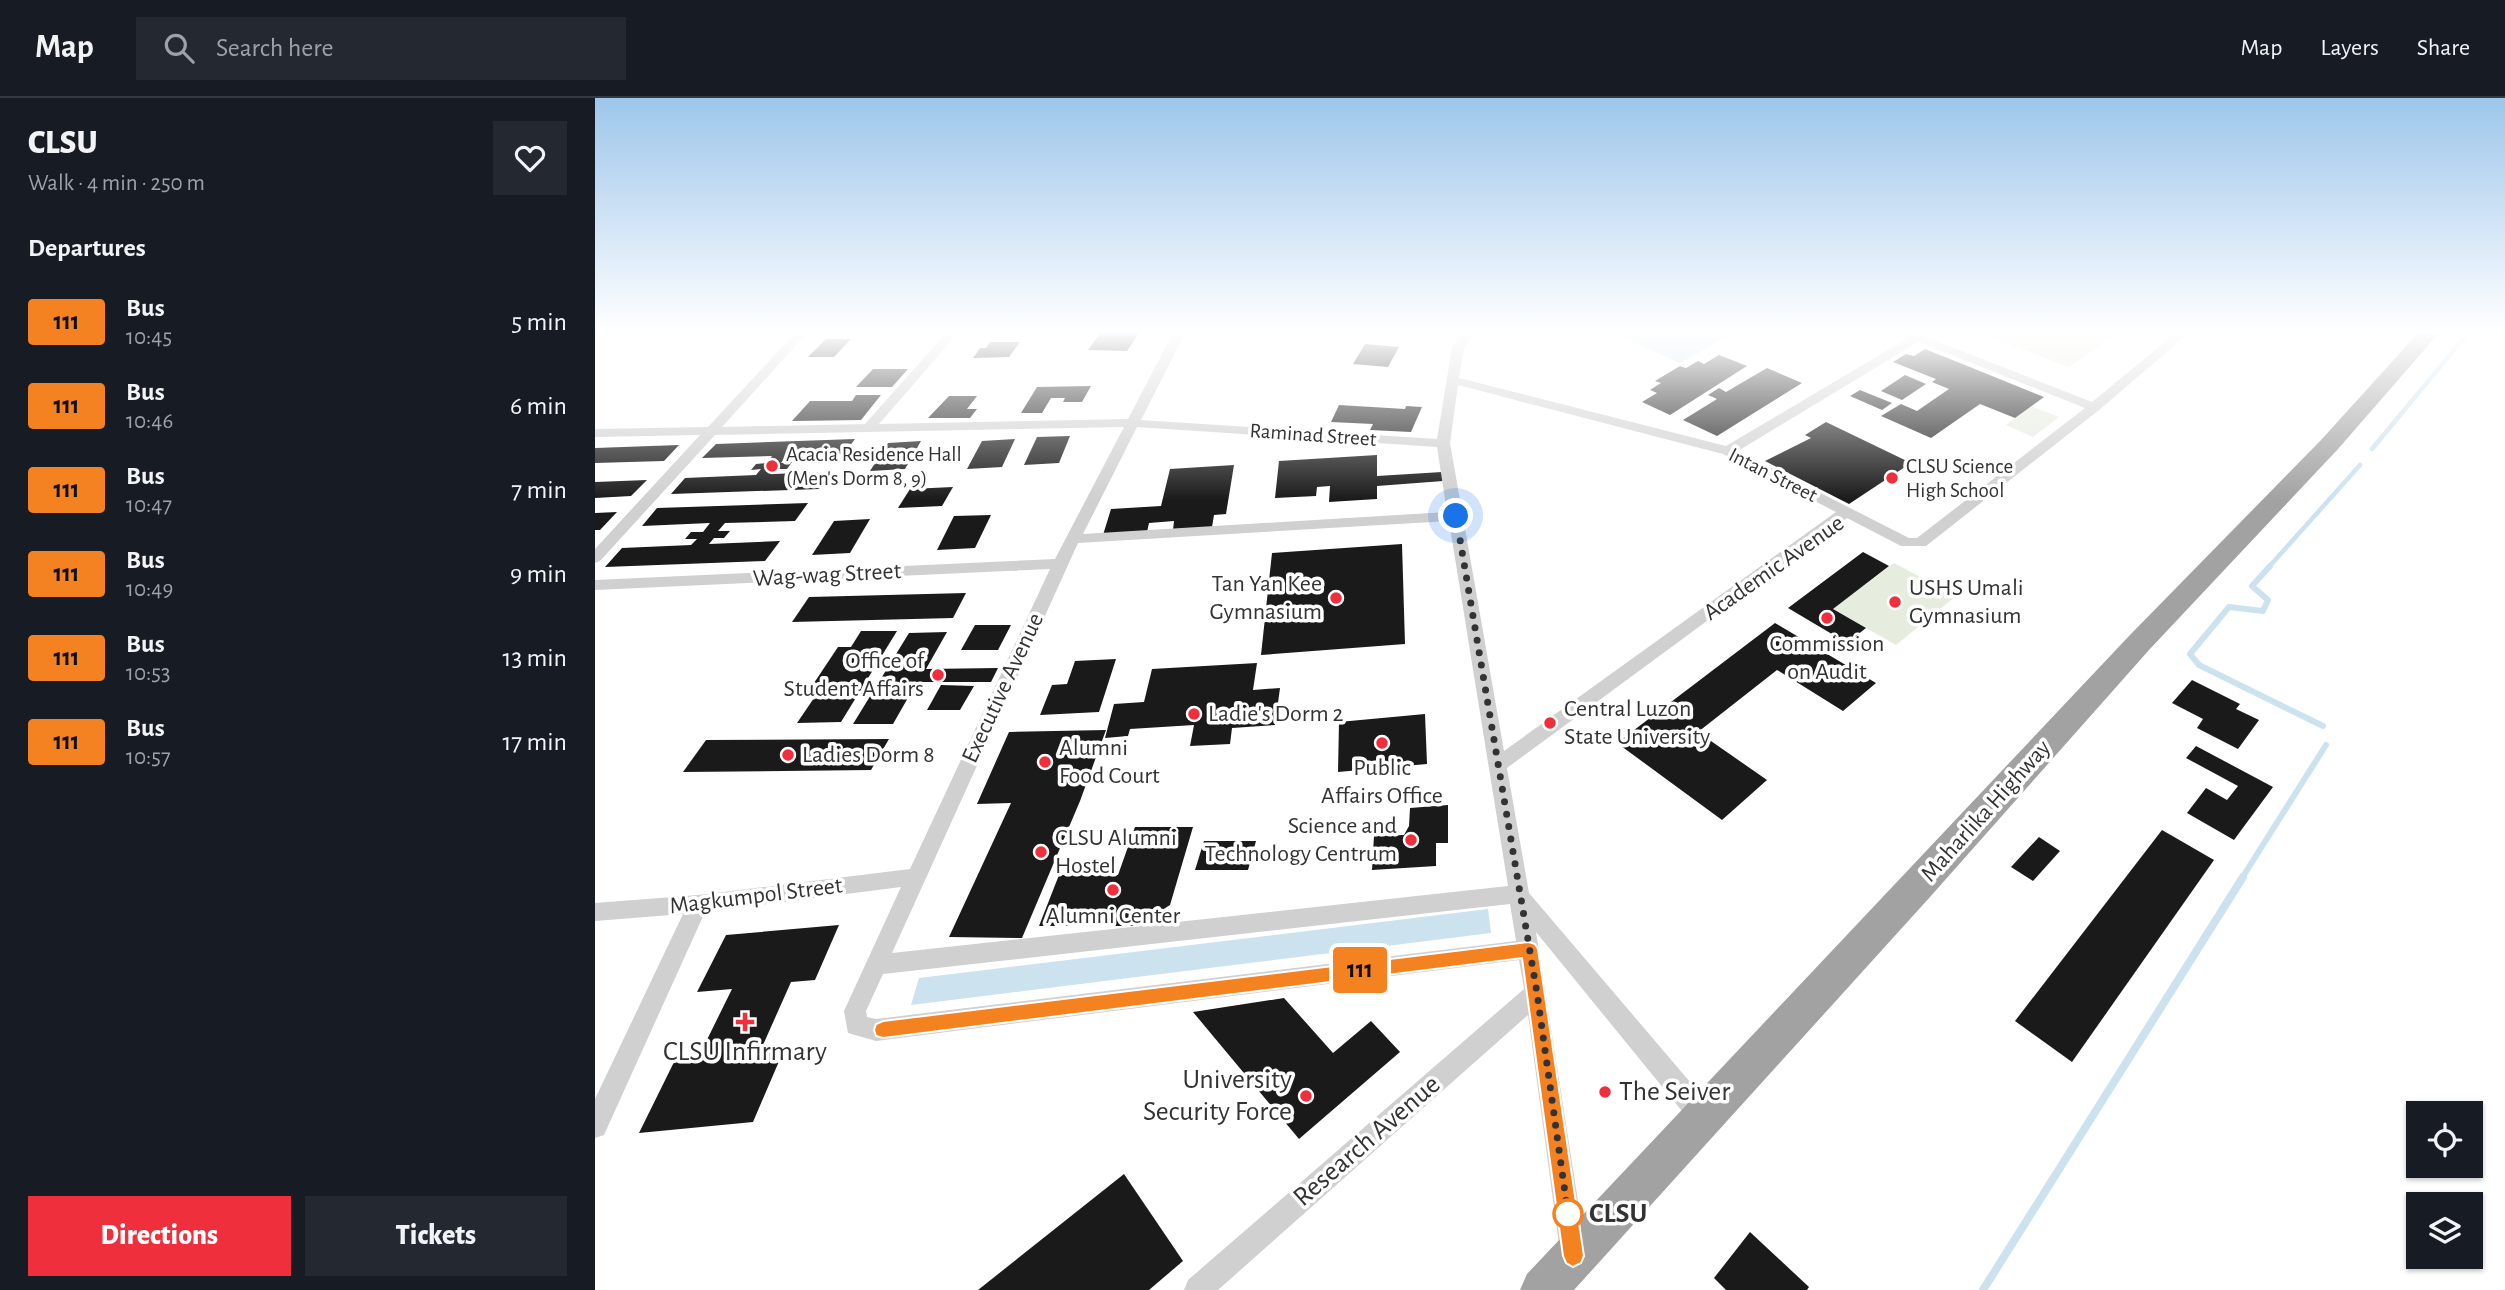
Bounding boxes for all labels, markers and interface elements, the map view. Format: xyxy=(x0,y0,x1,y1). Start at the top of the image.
search box xyxy=(136,17,626,80)
icon: search xyxy=(160,29,198,67)
text: Map xyxy=(35,31,94,64)
text: Search here xyxy=(216,35,334,61)
text: Map xyxy=(2240,36,2282,60)
text: Layers xyxy=(2320,36,2379,60)
text: Share xyxy=(2417,36,2470,60)
button: heart xyxy=(493,121,567,195)
text: CLSU xyxy=(28,127,98,160)
text: Walk · 4 min · 250 m xyxy=(28,172,205,195)
text: Departures xyxy=(28,235,146,261)
text: Bus xyxy=(126,295,165,321)
text: 5 min xyxy=(511,309,567,335)
text: 111 xyxy=(54,310,79,334)
text: 10:45 xyxy=(126,326,172,349)
text: Bus xyxy=(126,379,165,405)
text: 6 min xyxy=(510,393,567,419)
text: 111 xyxy=(54,394,79,418)
text: 10:46 xyxy=(126,410,173,433)
street label: Raminad Street xyxy=(1249,420,1377,450)
place label: Acacia Residence Hall (Men's Dorm 8, 9) xyxy=(786,444,962,489)
street label: Intan Street xyxy=(1725,444,1821,506)
place label: CLSU Science High School xyxy=(1906,456,2013,501)
marker: Acacia Residence Hall (Men's Dorm 8, 9) xyxy=(764,458,780,474)
text: Bus xyxy=(126,463,165,489)
marker: CLSU Science High School xyxy=(1884,470,1900,486)
text: 7 min xyxy=(511,477,567,503)
text: 111 xyxy=(54,478,79,502)
text: 10:47 xyxy=(126,494,172,517)
your location xyxy=(1438,498,1473,533)
street label: Academic Avenue xyxy=(1699,511,1849,625)
text: Bus xyxy=(126,547,165,573)
street label: Wag-wag Street xyxy=(752,559,902,591)
text: 9 min xyxy=(510,561,567,587)
text: 111 xyxy=(54,562,79,586)
place label: Tan Yan Kee Gymnasium xyxy=(1210,572,1322,624)
place label: USHS Umali Gymnasium xyxy=(1909,576,2024,628)
text: 10:49 xyxy=(126,578,173,601)
marker: Tan Yan Kee Gymnasium xyxy=(1328,590,1344,606)
marker: USHS Umali Gymnasium xyxy=(1887,594,1903,610)
street label: Executive Avenue xyxy=(958,609,1048,767)
marker: Commission on Audit xyxy=(1819,610,1835,626)
text: Bus xyxy=(126,631,165,657)
place label: Commission on Audit xyxy=(1769,632,1885,684)
text: 13 min xyxy=(503,645,567,671)
text: 111 xyxy=(54,646,79,670)
place label: Office of Student Affairs xyxy=(784,649,926,701)
text: 10:53 xyxy=(126,662,170,685)
marker: Office of Student Affairs xyxy=(930,667,946,683)
place label: Central Luzon State University xyxy=(1564,697,1710,749)
place label: Ladie's Dorm 2 xyxy=(1208,702,1344,726)
marker: Ladie's Dorm 2 xyxy=(1186,706,1202,722)
text: Bus xyxy=(126,715,165,741)
marker: Central Luzon State University xyxy=(1542,715,1558,731)
text: 17 min xyxy=(502,729,567,755)
text: 111 xyxy=(54,730,79,754)
marker: Public Affairs Office xyxy=(1374,735,1390,751)
place label: Alumni Food Court xyxy=(1059,736,1160,788)
street label: Maharlika Highway xyxy=(1917,736,2055,886)
place label: Ladies Dorm 8 xyxy=(802,743,935,767)
text: 10:57 xyxy=(126,746,171,769)
marker: Ladies Dorm 8 xyxy=(780,747,796,763)
marker: Alumni Food Court xyxy=(1037,754,1053,770)
place label: Public Affairs Office xyxy=(1321,756,1443,808)
place label: Science and Technology Centrum xyxy=(1204,814,1397,866)
place label: CLSU Alumni Hostel xyxy=(1055,826,1177,878)
marker: Science and Technology Centrum xyxy=(1403,832,1419,848)
marker: CLSU Alumni Hostel xyxy=(1033,844,1049,860)
street label: Magkumpol Street xyxy=(668,873,844,919)
marker: Alumni Center xyxy=(1105,882,1121,898)
place label: Alumni Center xyxy=(1046,904,1180,928)
line badge: 111 xyxy=(1320,947,1400,993)
text: 111 xyxy=(1347,958,1373,982)
marker: CLSU Infirmary xyxy=(735,1012,755,1032)
place label: CLSU Infirmary xyxy=(663,1038,827,1066)
place label: University Security Force xyxy=(1143,1066,1292,1126)
street label: Research Avenue xyxy=(1288,1070,1446,1212)
place label: The Seiver xyxy=(1619,1078,1730,1106)
marker: The Seiver xyxy=(1597,1084,1613,1100)
marker: University Security Force xyxy=(1298,1088,1314,1104)
map controls xyxy=(2406,1101,2483,1269)
button: locate xyxy=(2406,1101,2483,1178)
button: layers xyxy=(2406,1192,2483,1269)
button: Directions xyxy=(28,1196,291,1276)
button: Tickets xyxy=(305,1196,567,1276)
marker: CLSU xyxy=(1553,1199,1583,1229)
place label: CLSU xyxy=(1589,1200,1647,1228)

